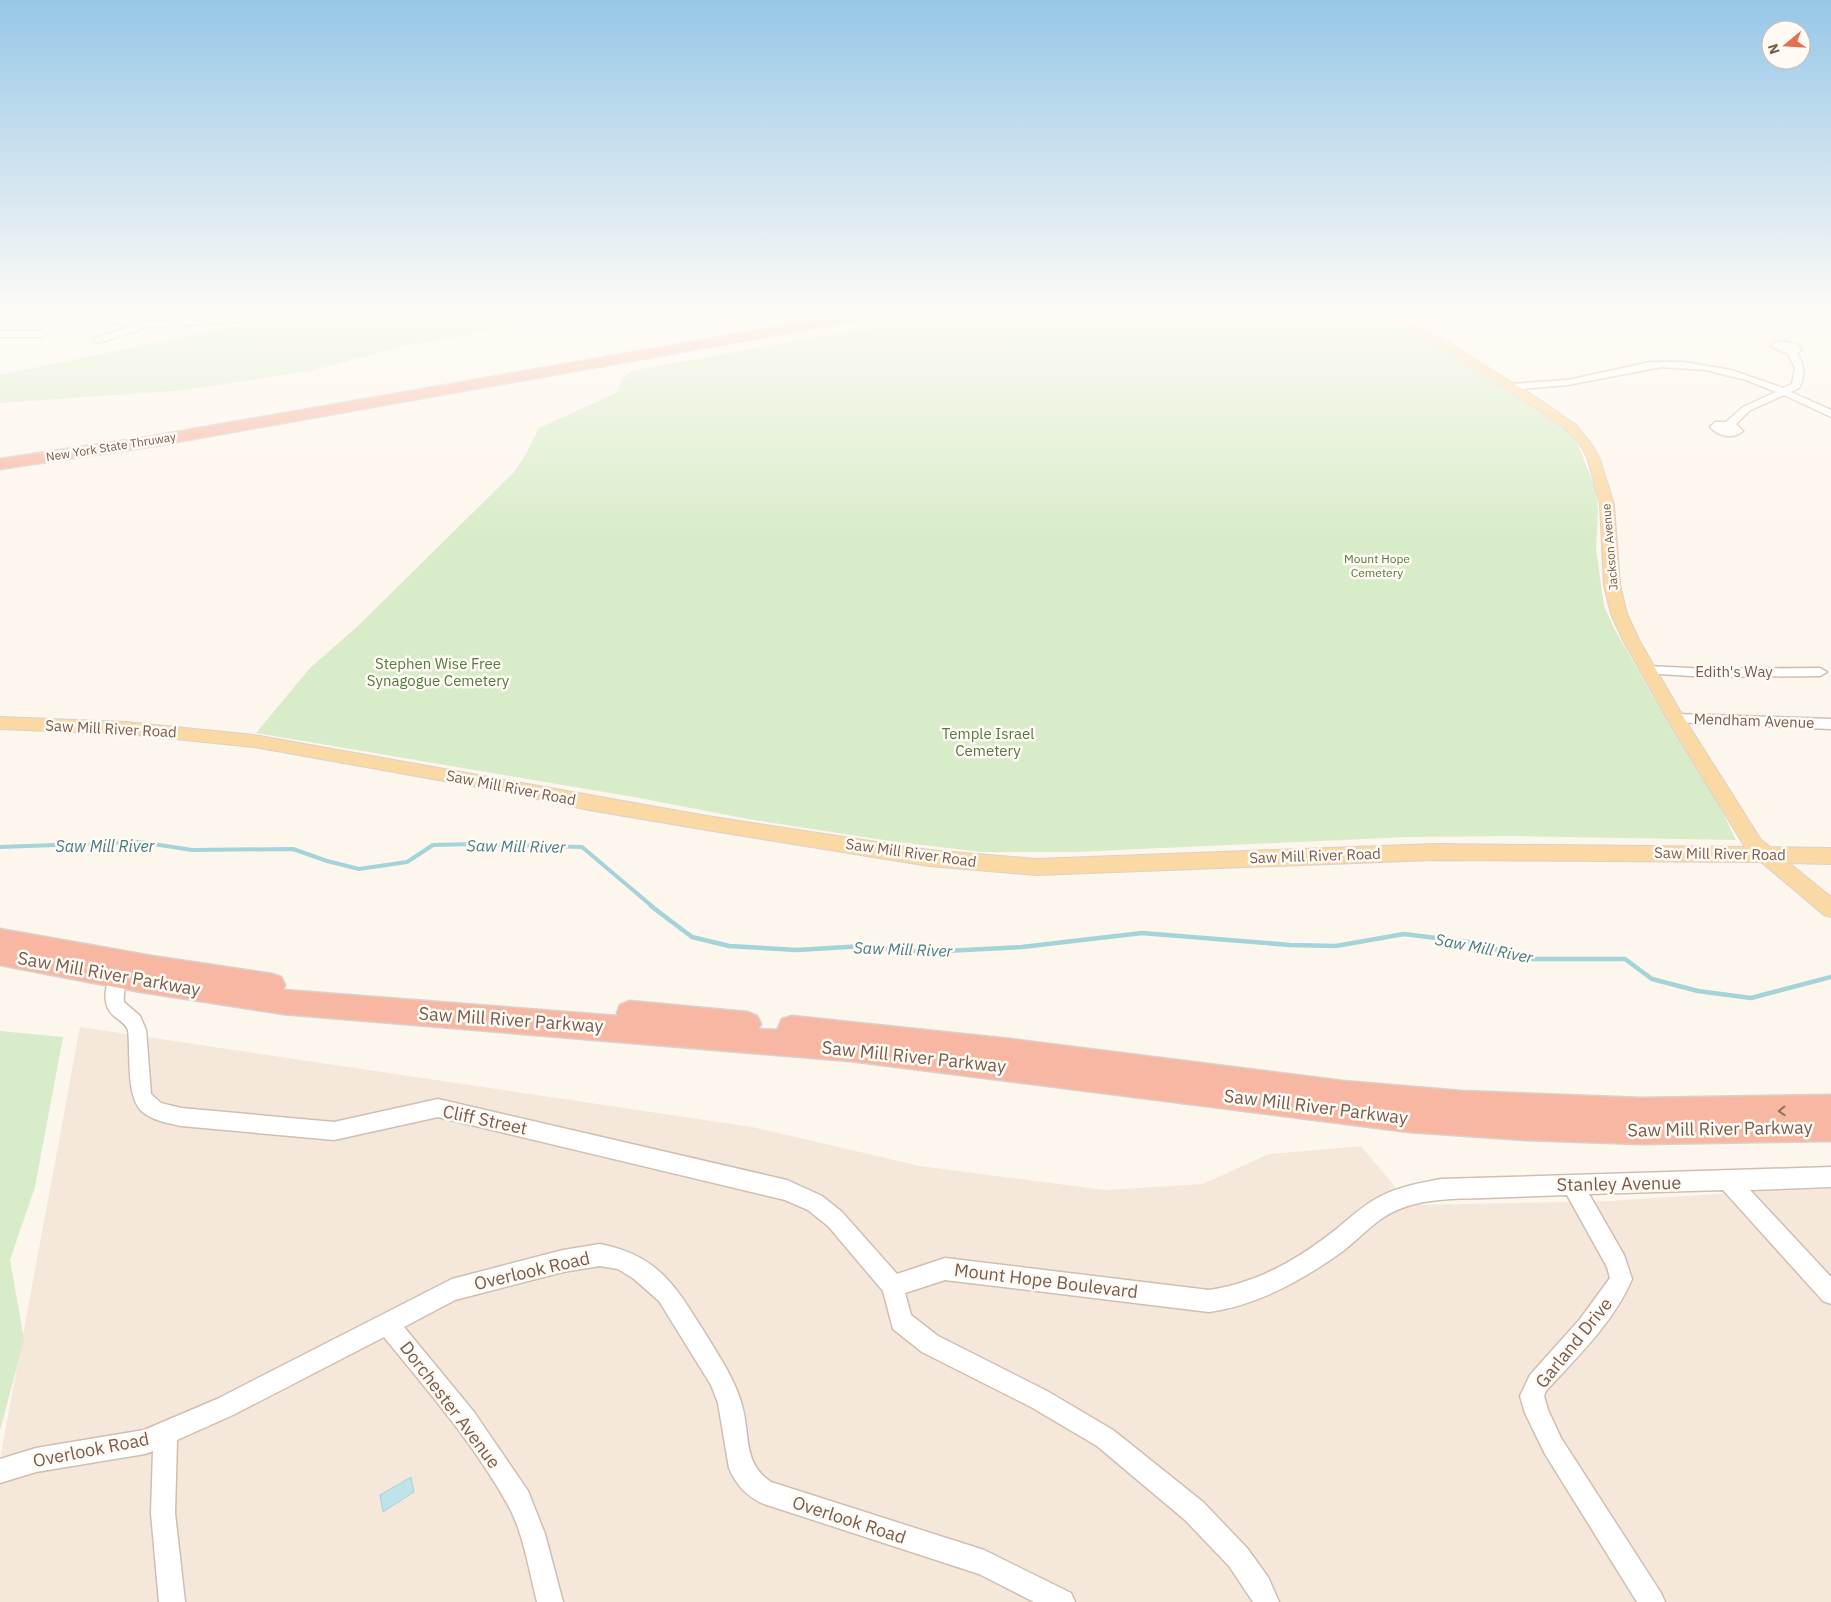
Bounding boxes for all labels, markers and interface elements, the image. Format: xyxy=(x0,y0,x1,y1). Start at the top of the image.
north arrow xyxy=(1761,20,1811,70)
text: N xyxy=(1764,41,1784,57)
street label: New York State Thruway xyxy=(45,429,177,464)
street label: Jackson Avenue xyxy=(1598,503,1621,591)
park label: Mount Hope Cemetery xyxy=(1344,551,1410,580)
park label: Stephen Wise Free Synagogue Cemetery xyxy=(367,654,510,690)
street label: Edith's Way xyxy=(1695,662,1773,681)
street label: Mendham Avenue xyxy=(1693,709,1815,732)
street label: Saw Mill River Road xyxy=(45,716,177,741)
park label: Temple Israel Cemetery xyxy=(942,724,1034,760)
street label: Saw Mill River Road xyxy=(445,766,578,809)
street label: Saw Mill River Road xyxy=(845,834,978,871)
water label: Saw Mill River xyxy=(466,835,567,857)
water label: Saw Mill River xyxy=(56,836,156,856)
street label: Saw Mill River Road xyxy=(1654,843,1786,864)
street label: Saw Mill River Road xyxy=(1249,844,1381,867)
water label: Saw Mill River xyxy=(1434,929,1536,967)
water label: Saw Mill River xyxy=(853,937,954,961)
street label: Saw Mill River Parkway xyxy=(16,946,202,1001)
street label: Saw Mill River Parkway xyxy=(418,1002,604,1037)
street label: Saw Mill River Parkway xyxy=(821,1035,1007,1078)
street label: Saw Mill River Parkway xyxy=(1223,1084,1409,1129)
street label: Cliff Street xyxy=(441,1099,529,1140)
one-way arrow xyxy=(1778,1105,1786,1116)
street label: Saw Mill River Parkway xyxy=(1627,1115,1813,1142)
street label: Stanley Avenue xyxy=(1556,1171,1682,1196)
street label: Overlook Road xyxy=(472,1246,592,1295)
street label: Mount Hope Boulevard xyxy=(953,1258,1139,1303)
street label: Garland Drive xyxy=(1530,1293,1617,1393)
street label: Dorchester Avenue xyxy=(395,1336,506,1473)
street label: Overlook Road xyxy=(31,1427,151,1472)
street label: Overlook Road xyxy=(789,1490,909,1549)

